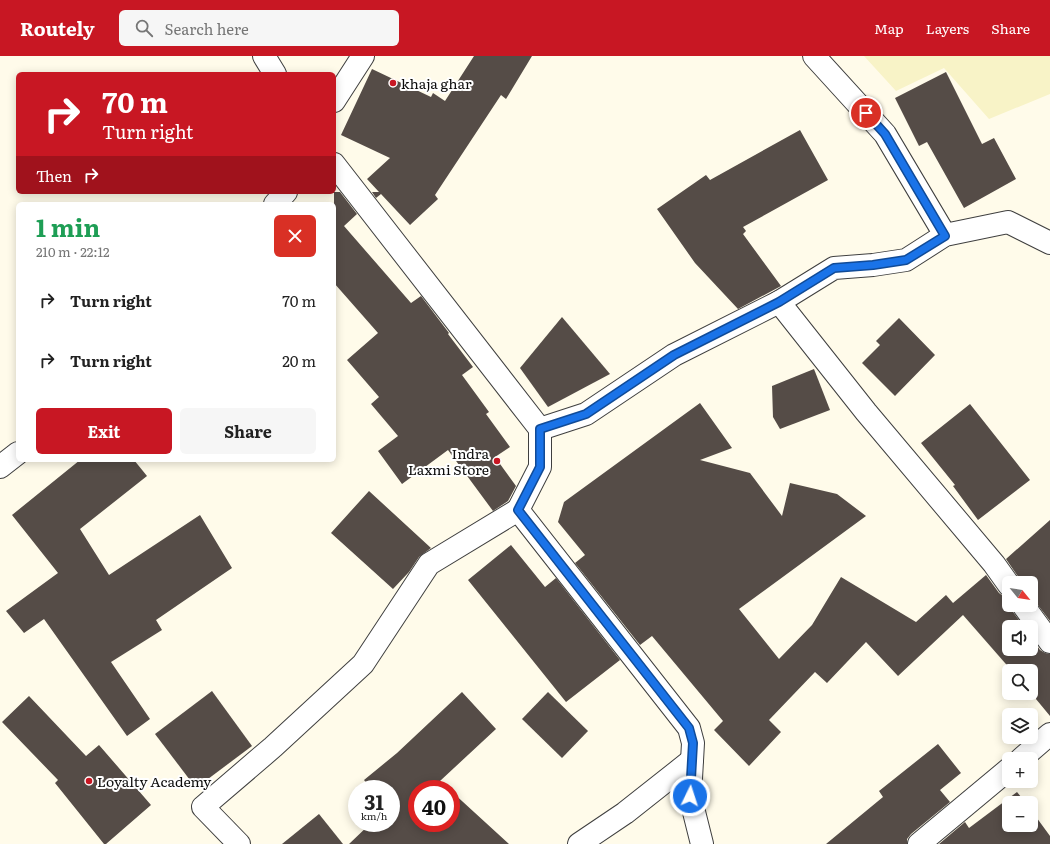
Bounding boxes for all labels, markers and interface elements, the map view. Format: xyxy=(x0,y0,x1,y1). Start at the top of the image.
search box xyxy=(119,10,399,46)
text: Routely xyxy=(20,14,95,42)
icon: search xyxy=(133,17,155,39)
text: Search here xyxy=(165,17,249,40)
text: Map xyxy=(874,18,904,38)
text: Layers xyxy=(926,18,969,38)
text: Share xyxy=(991,18,1030,38)
place label: khaja ghar xyxy=(401,73,472,93)
marker: khaja ghar xyxy=(388,78,398,88)
text: 70 m xyxy=(102,80,168,122)
icon: right xyxy=(36,88,88,140)
pin xyxy=(849,96,883,130)
icon: arrive xyxy=(855,102,877,124)
text: Turn right xyxy=(102,118,193,145)
text: Then xyxy=(36,164,72,187)
icon: right xyxy=(80,164,102,186)
text: 1 min xyxy=(36,209,100,244)
button: close xyxy=(274,215,316,257)
text: 210 m · 22:12 xyxy=(36,242,110,261)
icon: right xyxy=(36,289,58,311)
text: Turn right xyxy=(70,289,152,312)
text: 70 m xyxy=(282,289,316,312)
icon: right xyxy=(36,349,58,371)
text: Turn right xyxy=(70,349,152,372)
text: 20 m xyxy=(282,349,316,372)
button: Exit xyxy=(36,408,172,454)
button: Share xyxy=(180,408,316,454)
place label: Indra Laxmi Store xyxy=(408,443,489,479)
marker: Indra Laxmi Store xyxy=(492,456,502,466)
north arrow xyxy=(1002,576,1038,612)
map controls xyxy=(1002,576,1038,832)
button: sound xyxy=(1002,620,1038,656)
button: search xyxy=(1002,664,1038,700)
button: layers xyxy=(1002,708,1038,744)
button: + xyxy=(1002,752,1038,788)
place label: Loyalty Academy xyxy=(97,771,212,791)
position arrow xyxy=(669,775,711,817)
marker: Loyalty Academy xyxy=(84,776,94,786)
speed limit sign: 40 xyxy=(408,780,460,832)
text: 31 xyxy=(364,786,384,816)
button: − xyxy=(1002,796,1038,832)
text: km/h xyxy=(361,808,387,823)

